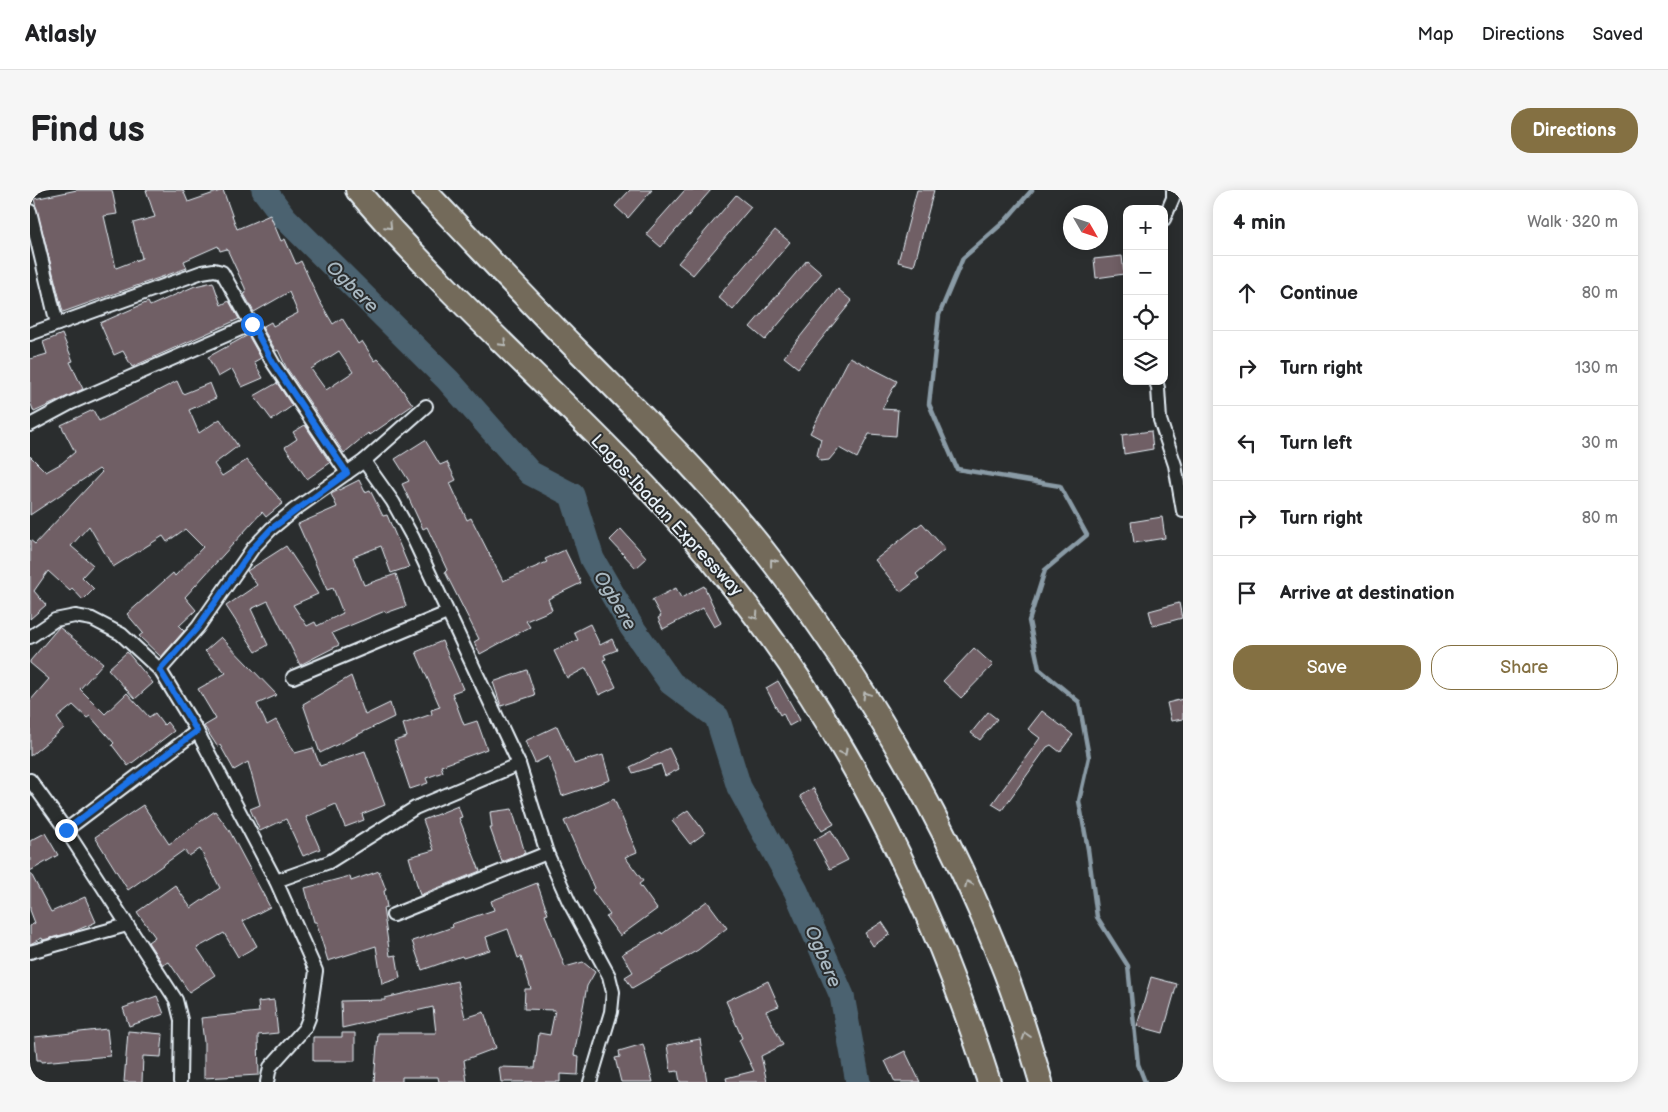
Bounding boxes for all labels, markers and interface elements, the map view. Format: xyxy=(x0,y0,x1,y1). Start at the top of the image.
text: Atlasly xyxy=(25,20,96,49)
text: Map xyxy=(1418,24,1454,45)
text: Directions xyxy=(1482,24,1564,45)
text: Saved xyxy=(1592,24,1643,45)
button: Directions xyxy=(1511,108,1638,153)
text: Find us xyxy=(30,109,145,152)
north arrow xyxy=(1063,205,1108,250)
map controls xyxy=(1123,205,1168,385)
button: + xyxy=(1123,205,1168,250)
text: 4 min xyxy=(1233,210,1286,235)
text: Walk · 320 m xyxy=(1527,213,1618,232)
one-way arrow xyxy=(384,220,393,229)
button: − xyxy=(1123,250,1168,295)
water label: Ogbere xyxy=(321,256,383,318)
icon: ahead xyxy=(1233,279,1261,307)
text: Continue xyxy=(1280,282,1358,305)
text: 80 m xyxy=(1582,284,1618,303)
button: locate xyxy=(1123,295,1168,340)
route start xyxy=(241,313,264,336)
one-way arrow xyxy=(497,337,506,346)
button: layers xyxy=(1123,340,1168,385)
icon: right xyxy=(1233,354,1261,382)
text: Turn right xyxy=(1280,357,1363,380)
text: 130 m xyxy=(1575,359,1618,378)
icon: left xyxy=(1233,429,1261,457)
street label: Lagos-Ibadan Expressway xyxy=(586,430,748,601)
text: Turn left xyxy=(1280,432,1352,455)
text: 30 m xyxy=(1581,434,1618,453)
icon: right xyxy=(1233,504,1261,532)
text: Turn right xyxy=(1280,507,1363,530)
text: 80 m xyxy=(1582,509,1618,528)
one-way arrow xyxy=(770,559,778,568)
water label: Ogbere xyxy=(588,567,641,635)
icon: arrive xyxy=(1233,579,1261,607)
text: Arrive at destination xyxy=(1280,582,1455,605)
one-way arrow xyxy=(749,610,759,619)
button: Save xyxy=(1233,645,1421,690)
button: Share xyxy=(1431,645,1618,690)
one-way arrow xyxy=(863,691,872,701)
one-way arrow xyxy=(838,746,848,755)
route end xyxy=(55,819,78,842)
one-way arrow xyxy=(964,880,974,889)
water label: Ogbere xyxy=(799,922,846,991)
one-way arrow xyxy=(1022,1032,1032,1040)

